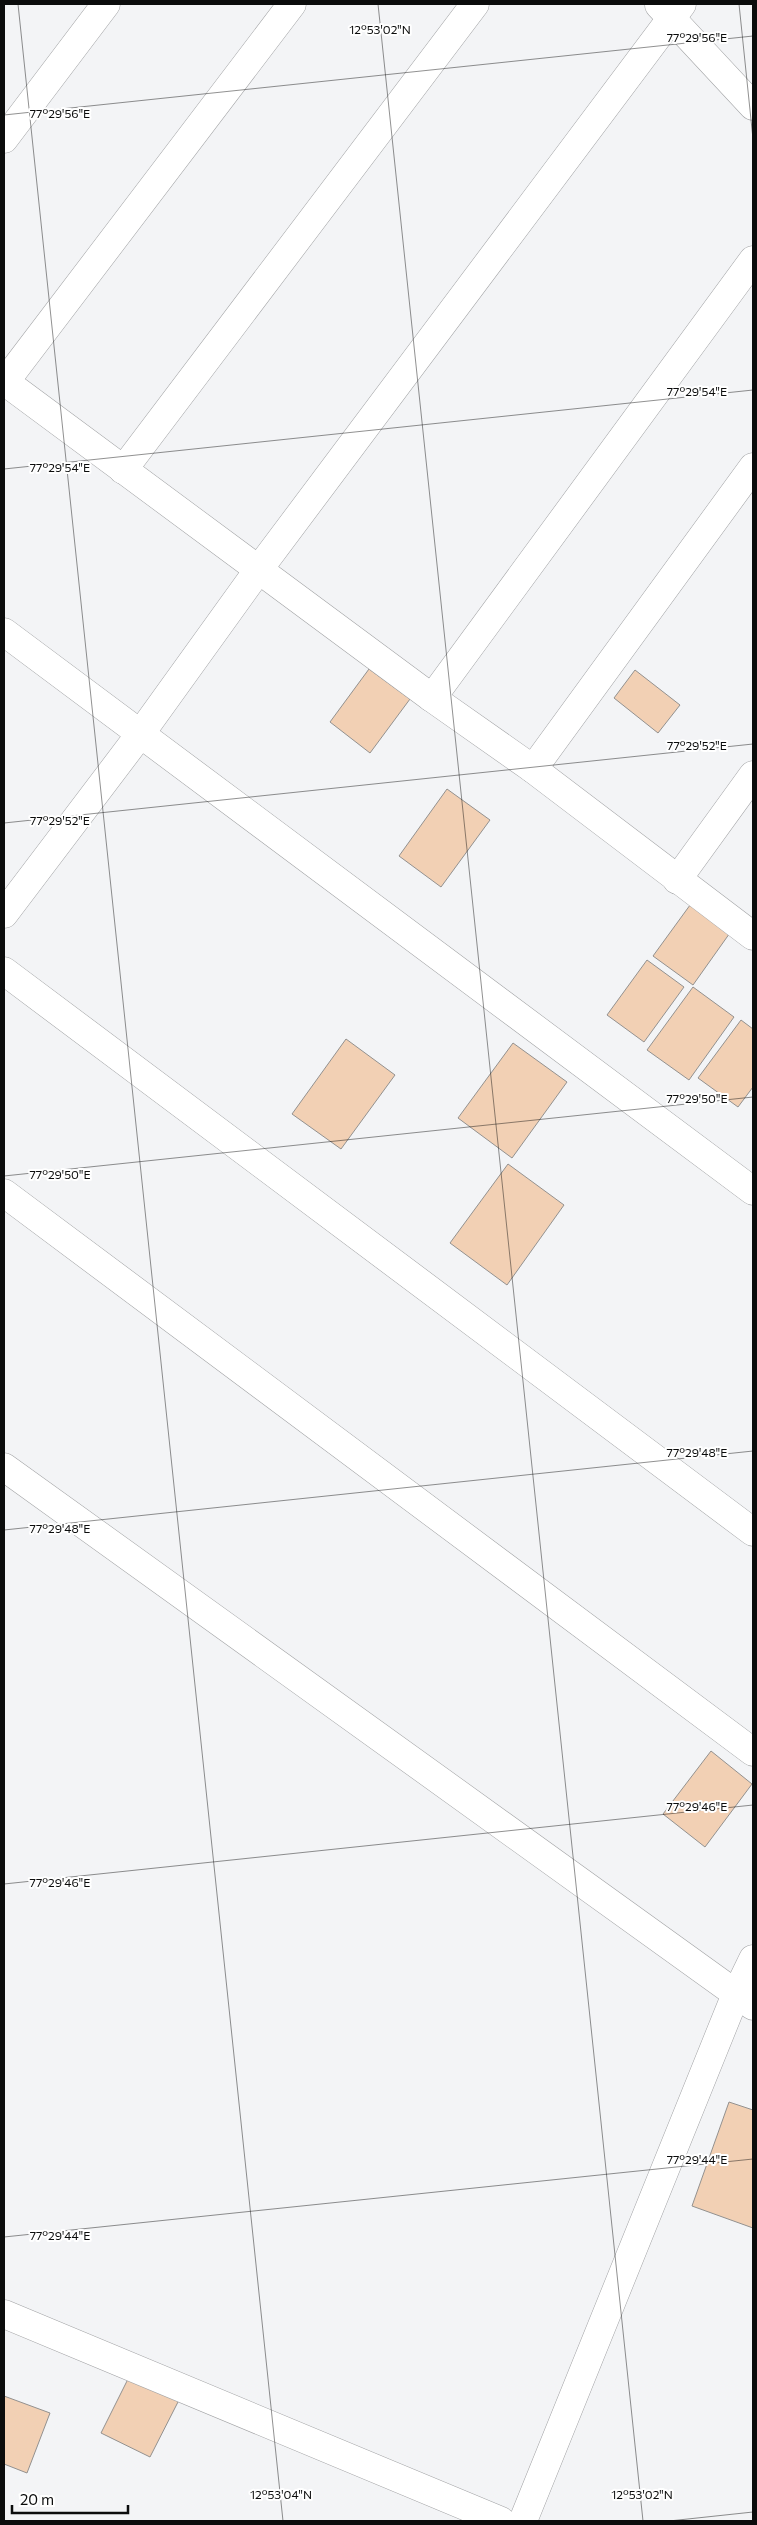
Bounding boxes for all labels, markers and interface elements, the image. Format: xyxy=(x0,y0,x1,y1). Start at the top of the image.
text: 12°53'02"N xyxy=(349,22,411,36)
text: 77°29'56"E xyxy=(667,30,727,44)
text: 77°29'56"E xyxy=(30,106,90,120)
text: 77°29'54"E xyxy=(667,384,727,398)
text: 77°29'54"E xyxy=(30,460,90,474)
text: 77°29'52"E xyxy=(667,738,727,752)
text: 77°29'52"E xyxy=(30,813,90,827)
text: 77°29'50"E xyxy=(666,1091,728,1105)
text: 77°29'50"E xyxy=(29,1167,91,1181)
text: 77°29'48"E xyxy=(667,1445,727,1459)
text: 77°29'48"E xyxy=(30,1521,90,1535)
text: 77°29'46"E xyxy=(667,1799,727,1813)
text: 77°29'46"E xyxy=(30,1875,90,1889)
text: 77°29'44"E xyxy=(667,2152,727,2166)
text: 77°29'44"E xyxy=(30,2228,90,2242)
scale bar xyxy=(12,2482,129,2514)
text: 12°53'04"N xyxy=(250,2487,312,2501)
text: 12°53'02"N xyxy=(611,2487,673,2501)
text: 20 m xyxy=(20,2490,54,2508)

